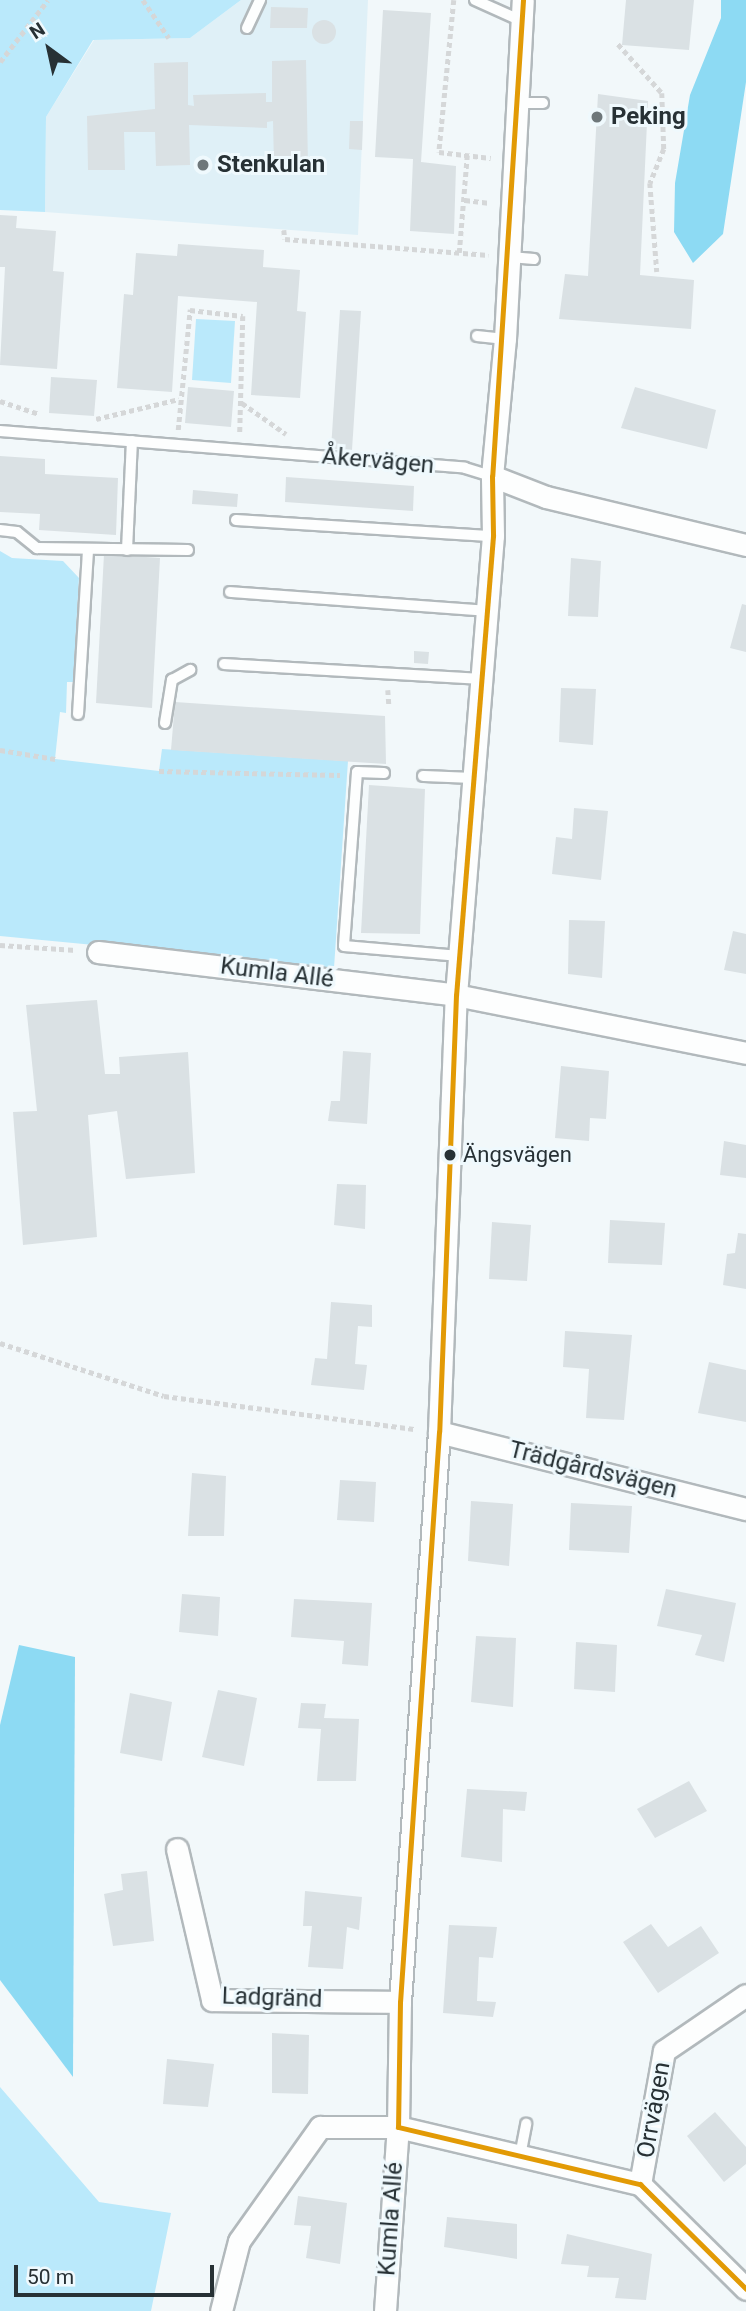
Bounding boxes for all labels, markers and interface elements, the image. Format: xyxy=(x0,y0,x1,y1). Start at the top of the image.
north arrow xyxy=(14,14,84,84)
text: N xyxy=(25,18,49,44)
place label: Peking xyxy=(611,103,686,131)
marker: Peking xyxy=(589,109,605,125)
place label: Stenkulan xyxy=(217,151,325,179)
marker: Stenkulan xyxy=(195,157,211,173)
street label: Åkervägen xyxy=(321,442,435,480)
street label: Kumla Allé xyxy=(219,952,335,994)
place label: Ängsvägen xyxy=(463,1142,572,1168)
marker: Ängsvägen xyxy=(443,1148,457,1162)
street label: Trädgårdsvägen xyxy=(506,1435,680,1505)
street label: Ladgränd xyxy=(221,1982,323,2014)
street label: Orrvägen xyxy=(631,2060,677,2160)
street label: Kumla Allé xyxy=(373,2161,409,2277)
scale bar xyxy=(18,2252,217,2296)
text: 50 m xyxy=(27,2265,74,2289)

